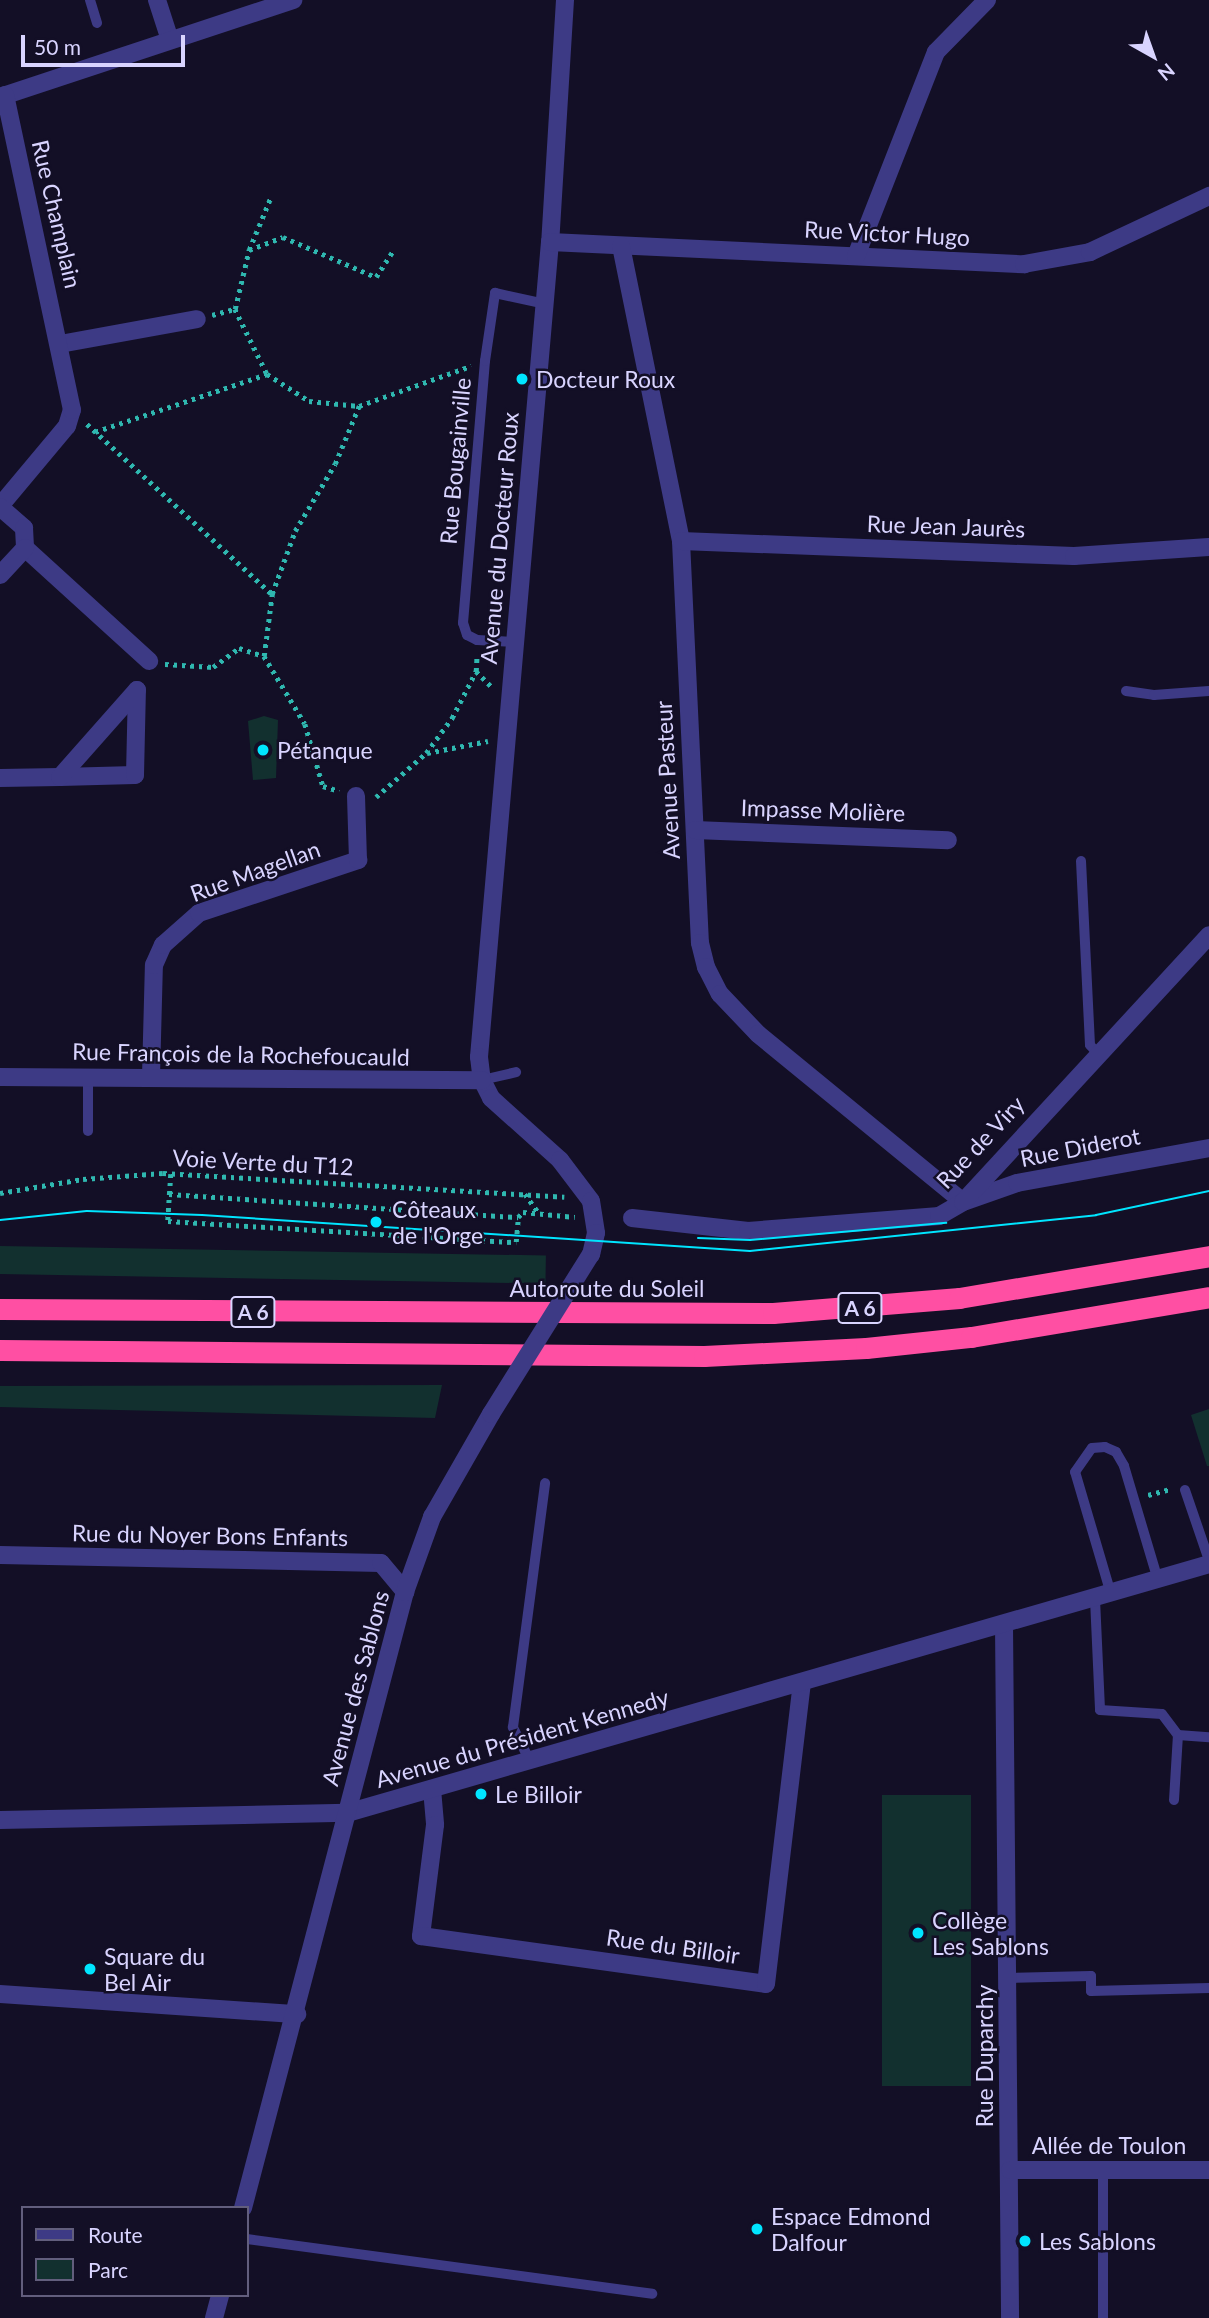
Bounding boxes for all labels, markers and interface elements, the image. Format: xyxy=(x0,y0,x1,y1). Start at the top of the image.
scale bar xyxy=(24,21,189,65)
north arrow xyxy=(1118,21,1188,91)
text: 50 m xyxy=(34,34,81,59)
text: N xyxy=(1154,59,1180,86)
street label: Rue Champlain xyxy=(27,137,87,291)
street label: Rue Victor Hugo xyxy=(803,215,971,251)
place label: Docteur Roux xyxy=(536,365,676,393)
marker: Docteur Roux xyxy=(514,371,530,387)
street label: Rue Bougainville xyxy=(434,376,476,546)
street label: Avenue du Docteur Roux xyxy=(474,411,524,665)
street label: Rue Jean Jaurès xyxy=(866,509,1026,543)
street label: Avenue Pasteur xyxy=(649,700,685,860)
place label: Pétanque xyxy=(277,736,373,764)
marker: Pétanque xyxy=(255,742,271,758)
street label: Impasse Molière xyxy=(740,793,906,827)
street label: Rue Magellan xyxy=(186,835,324,907)
street label: Rue François de la Rochefoucauld xyxy=(72,1037,410,1071)
street label: Rue de Viry xyxy=(930,1090,1030,1194)
street label: Rue Diderot xyxy=(1018,1122,1142,1172)
street label: Voie Verte du T12 xyxy=(171,1143,355,1181)
place label: Côteaux de l'Orge xyxy=(392,1195,483,1249)
marker: Côteaux de l'Orge xyxy=(366,1212,386,1232)
street label: Autoroute du Soleil xyxy=(510,1274,704,1302)
road number: A 6 xyxy=(836,1290,884,1326)
road number: A 6 xyxy=(229,1294,278,1330)
street label: Rue du Noyer Bons Enfants xyxy=(72,1519,348,1551)
street label: Avenue des Sablons xyxy=(316,1587,394,1789)
street label: Avenue du Président Kennedy xyxy=(372,1683,672,1793)
place label: Le Billoir xyxy=(495,1780,582,1808)
marker: Le Billoir xyxy=(473,1786,489,1802)
place label: Collège Les Sablons xyxy=(932,1906,1049,1960)
street label: Rue du Billoir xyxy=(605,1923,741,1969)
marker: Collège Les Sablons xyxy=(910,1925,926,1941)
place label: Square du Bel Air xyxy=(104,1942,205,1996)
marker: Square du Bel Air xyxy=(82,1961,98,1977)
street label: Rue Duparchy xyxy=(970,1985,998,2127)
street label: Allée de Toulon xyxy=(1031,2131,1187,2159)
place label: Espace Edmond Dalfour xyxy=(771,2202,931,2256)
legend xyxy=(21,2206,248,2297)
marker: Espace Edmond Dalfour xyxy=(749,2221,765,2237)
text: Route xyxy=(88,2222,143,2247)
place label: Les Sablons xyxy=(1039,2227,1156,2255)
marker: Les Sablons xyxy=(1017,2233,1033,2249)
text: Parc xyxy=(88,2257,128,2282)

